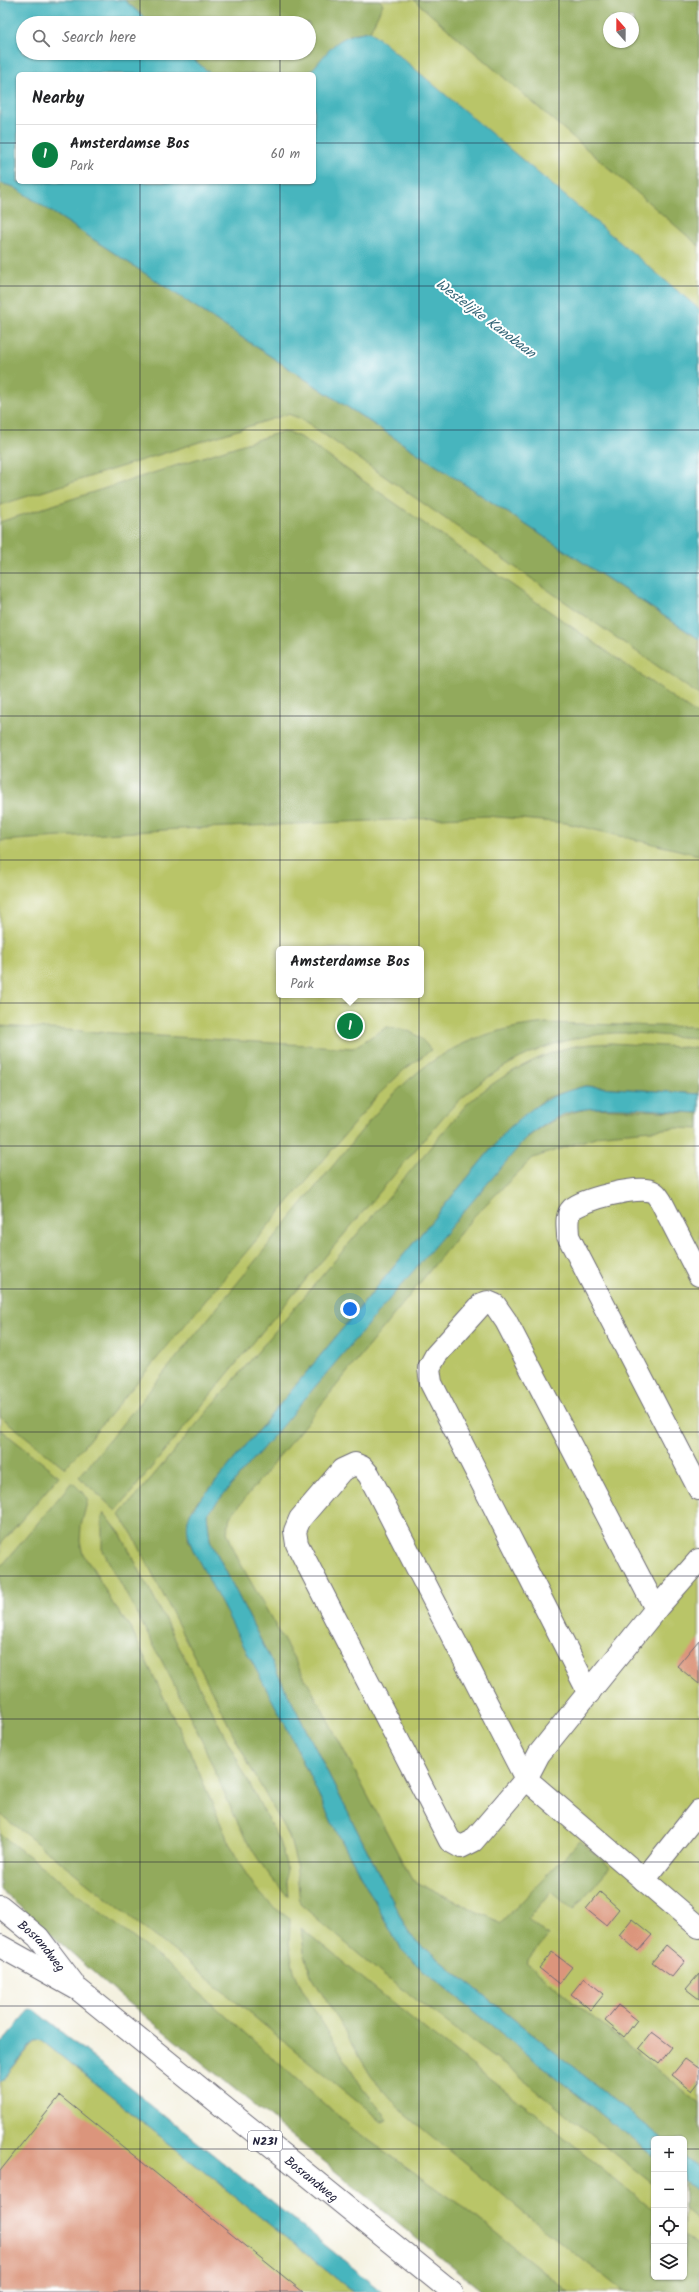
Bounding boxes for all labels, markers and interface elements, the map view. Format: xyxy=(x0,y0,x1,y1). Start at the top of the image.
north arrow xyxy=(603,12,639,48)
search box xyxy=(16,16,316,60)
text: Search here xyxy=(62,26,136,50)
icon: search xyxy=(30,27,52,49)
text: Nearby xyxy=(32,85,84,112)
text: Amsterdamse Bos xyxy=(70,132,190,156)
text: 1 xyxy=(43,144,47,165)
text: 60 m xyxy=(271,144,300,165)
text: Park xyxy=(70,156,94,177)
water label: Westelijke Kanobaan xyxy=(431,274,541,365)
popup xyxy=(276,946,424,998)
text: Amsterdamse Bos xyxy=(290,950,410,974)
text: Park xyxy=(290,974,314,995)
pin: 1 xyxy=(337,1011,363,1041)
your location xyxy=(340,1299,360,1319)
street label: Bosrandweg xyxy=(12,1915,70,1977)
road number: N231 xyxy=(248,2131,282,2151)
map controls xyxy=(651,2136,687,2280)
button: + xyxy=(651,2136,687,2172)
street label: Bosrandweg xyxy=(279,2151,343,2208)
button: − xyxy=(651,2172,687,2208)
button: locate xyxy=(651,2208,687,2244)
button: layers xyxy=(651,2244,687,2280)

